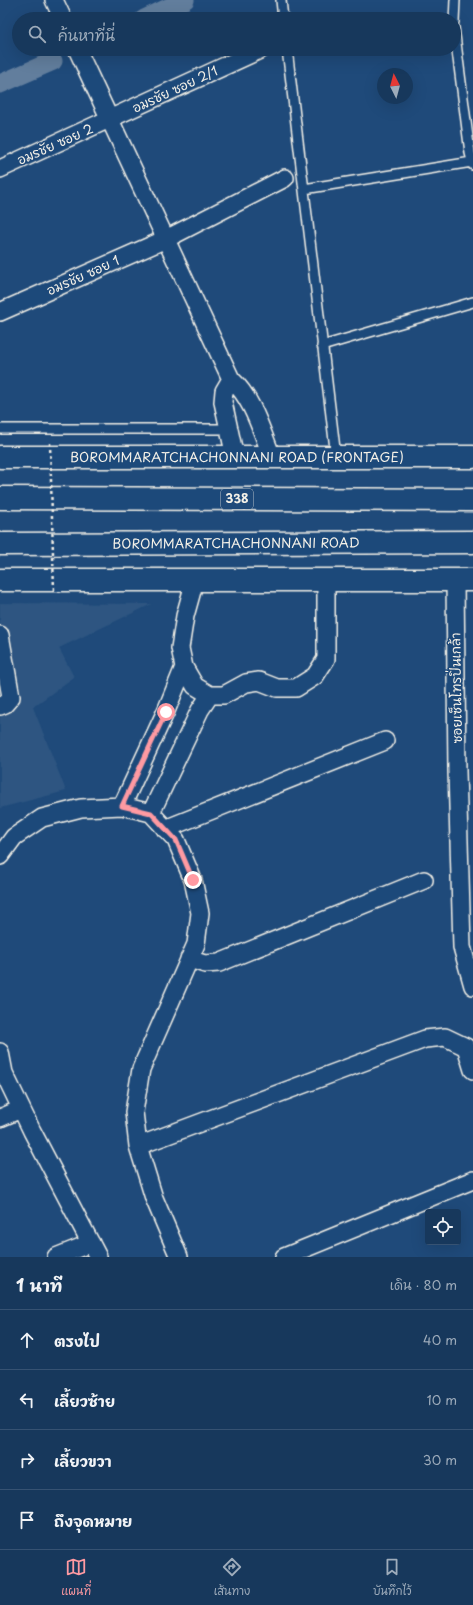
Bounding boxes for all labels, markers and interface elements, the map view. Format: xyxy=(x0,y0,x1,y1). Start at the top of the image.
search box xyxy=(12,12,461,56)
icon: search xyxy=(26,23,48,45)
text: ค้นหาที่นี่ xyxy=(58,23,115,46)
street label: อมรชัย ซอย 2/1 xyxy=(129,60,221,117)
north arrow xyxy=(377,68,413,104)
street label: อมรชัย ซอย 2 xyxy=(14,118,96,169)
street label: อมรชัย ซอย 1 xyxy=(43,250,122,299)
street label: BOROMMARATCHACHONNANI ROAD (FRONTAGE) xyxy=(70,447,404,466)
road number: 338 xyxy=(221,489,253,509)
street label: BOROMMARATCHACHONNANI ROAD xyxy=(112,532,360,553)
street label: ซอยเซ็นโทรปิ่นเกล้า xyxy=(443,632,466,744)
route start xyxy=(157,703,175,721)
route end xyxy=(184,871,202,889)
map controls xyxy=(425,1209,461,1245)
button: locate xyxy=(425,1209,461,1245)
text: 1 นาที xyxy=(16,1272,62,1298)
text: เดิน · 80 m xyxy=(390,1275,457,1294)
icon: ahead xyxy=(16,1329,38,1351)
text: ตรงไป xyxy=(54,1329,100,1352)
text: 40 m xyxy=(423,1330,457,1349)
icon: left xyxy=(16,1389,38,1411)
text: เลี้ยวซ้าย xyxy=(54,1389,115,1412)
text: 10 m xyxy=(427,1390,457,1409)
icon: right xyxy=(16,1449,38,1471)
text: เลี้ยวขวา xyxy=(54,1449,112,1472)
text: 30 m xyxy=(423,1450,457,1469)
icon: arrive xyxy=(16,1509,38,1531)
text: ถึงจุดหมาย xyxy=(54,1509,132,1532)
tab: แผนที่ xyxy=(61,1556,91,1599)
tab: เส้นทาง xyxy=(214,1556,250,1599)
tab: บันทึกไว้ xyxy=(373,1556,412,1599)

